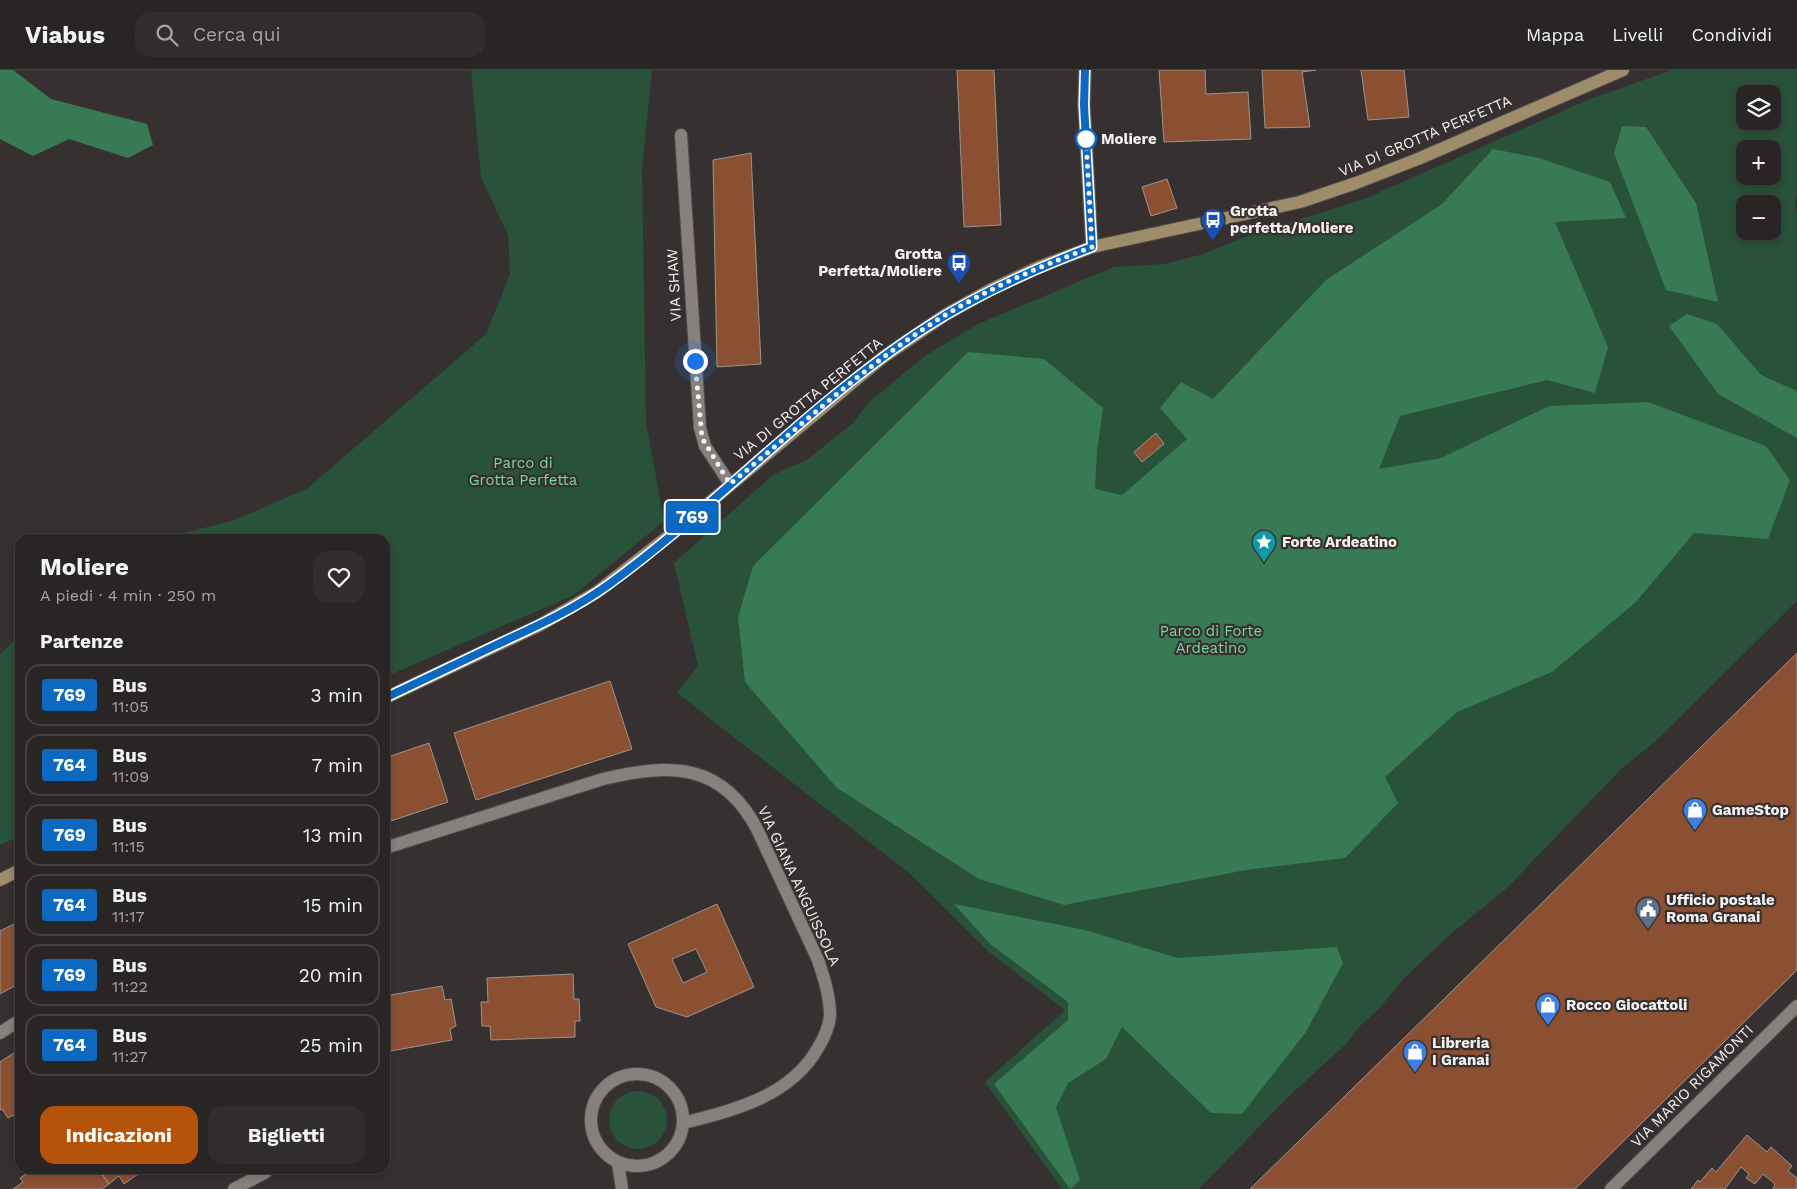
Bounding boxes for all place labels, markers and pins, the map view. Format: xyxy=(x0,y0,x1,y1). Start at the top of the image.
marker: Moliere xyxy=(1075,128,1097,150)
place label: Moliere xyxy=(1101,130,1157,148)
place label: Grotta perfetta/Moliere xyxy=(1230,202,1354,237)
bus stop icon: Grotta perfetta/Moliere xyxy=(1200,207,1226,241)
place label: Grotta Perfetta/Moliere xyxy=(818,245,942,280)
bus stop icon: Grotta Perfetta/Moliere xyxy=(946,250,972,284)
place icon: Forte Ardeatino xyxy=(1251,529,1277,563)
place label: Forte Ardeatino xyxy=(1282,533,1397,551)
shop icon: GameStop xyxy=(1682,797,1708,831)
place label: GameStop xyxy=(1712,801,1789,819)
place label: Ufficio postale Roma Granai xyxy=(1666,891,1775,926)
public building icon: Ufficio postale Roma Granai xyxy=(1635,896,1661,930)
shop icon: Rocco Giocattoli xyxy=(1535,992,1561,1026)
place label: Rocco Giocattoli xyxy=(1566,996,1687,1014)
place label: Libreria I Granai xyxy=(1432,1034,1490,1069)
shop icon: Libreria I Granai xyxy=(1402,1039,1428,1073)

